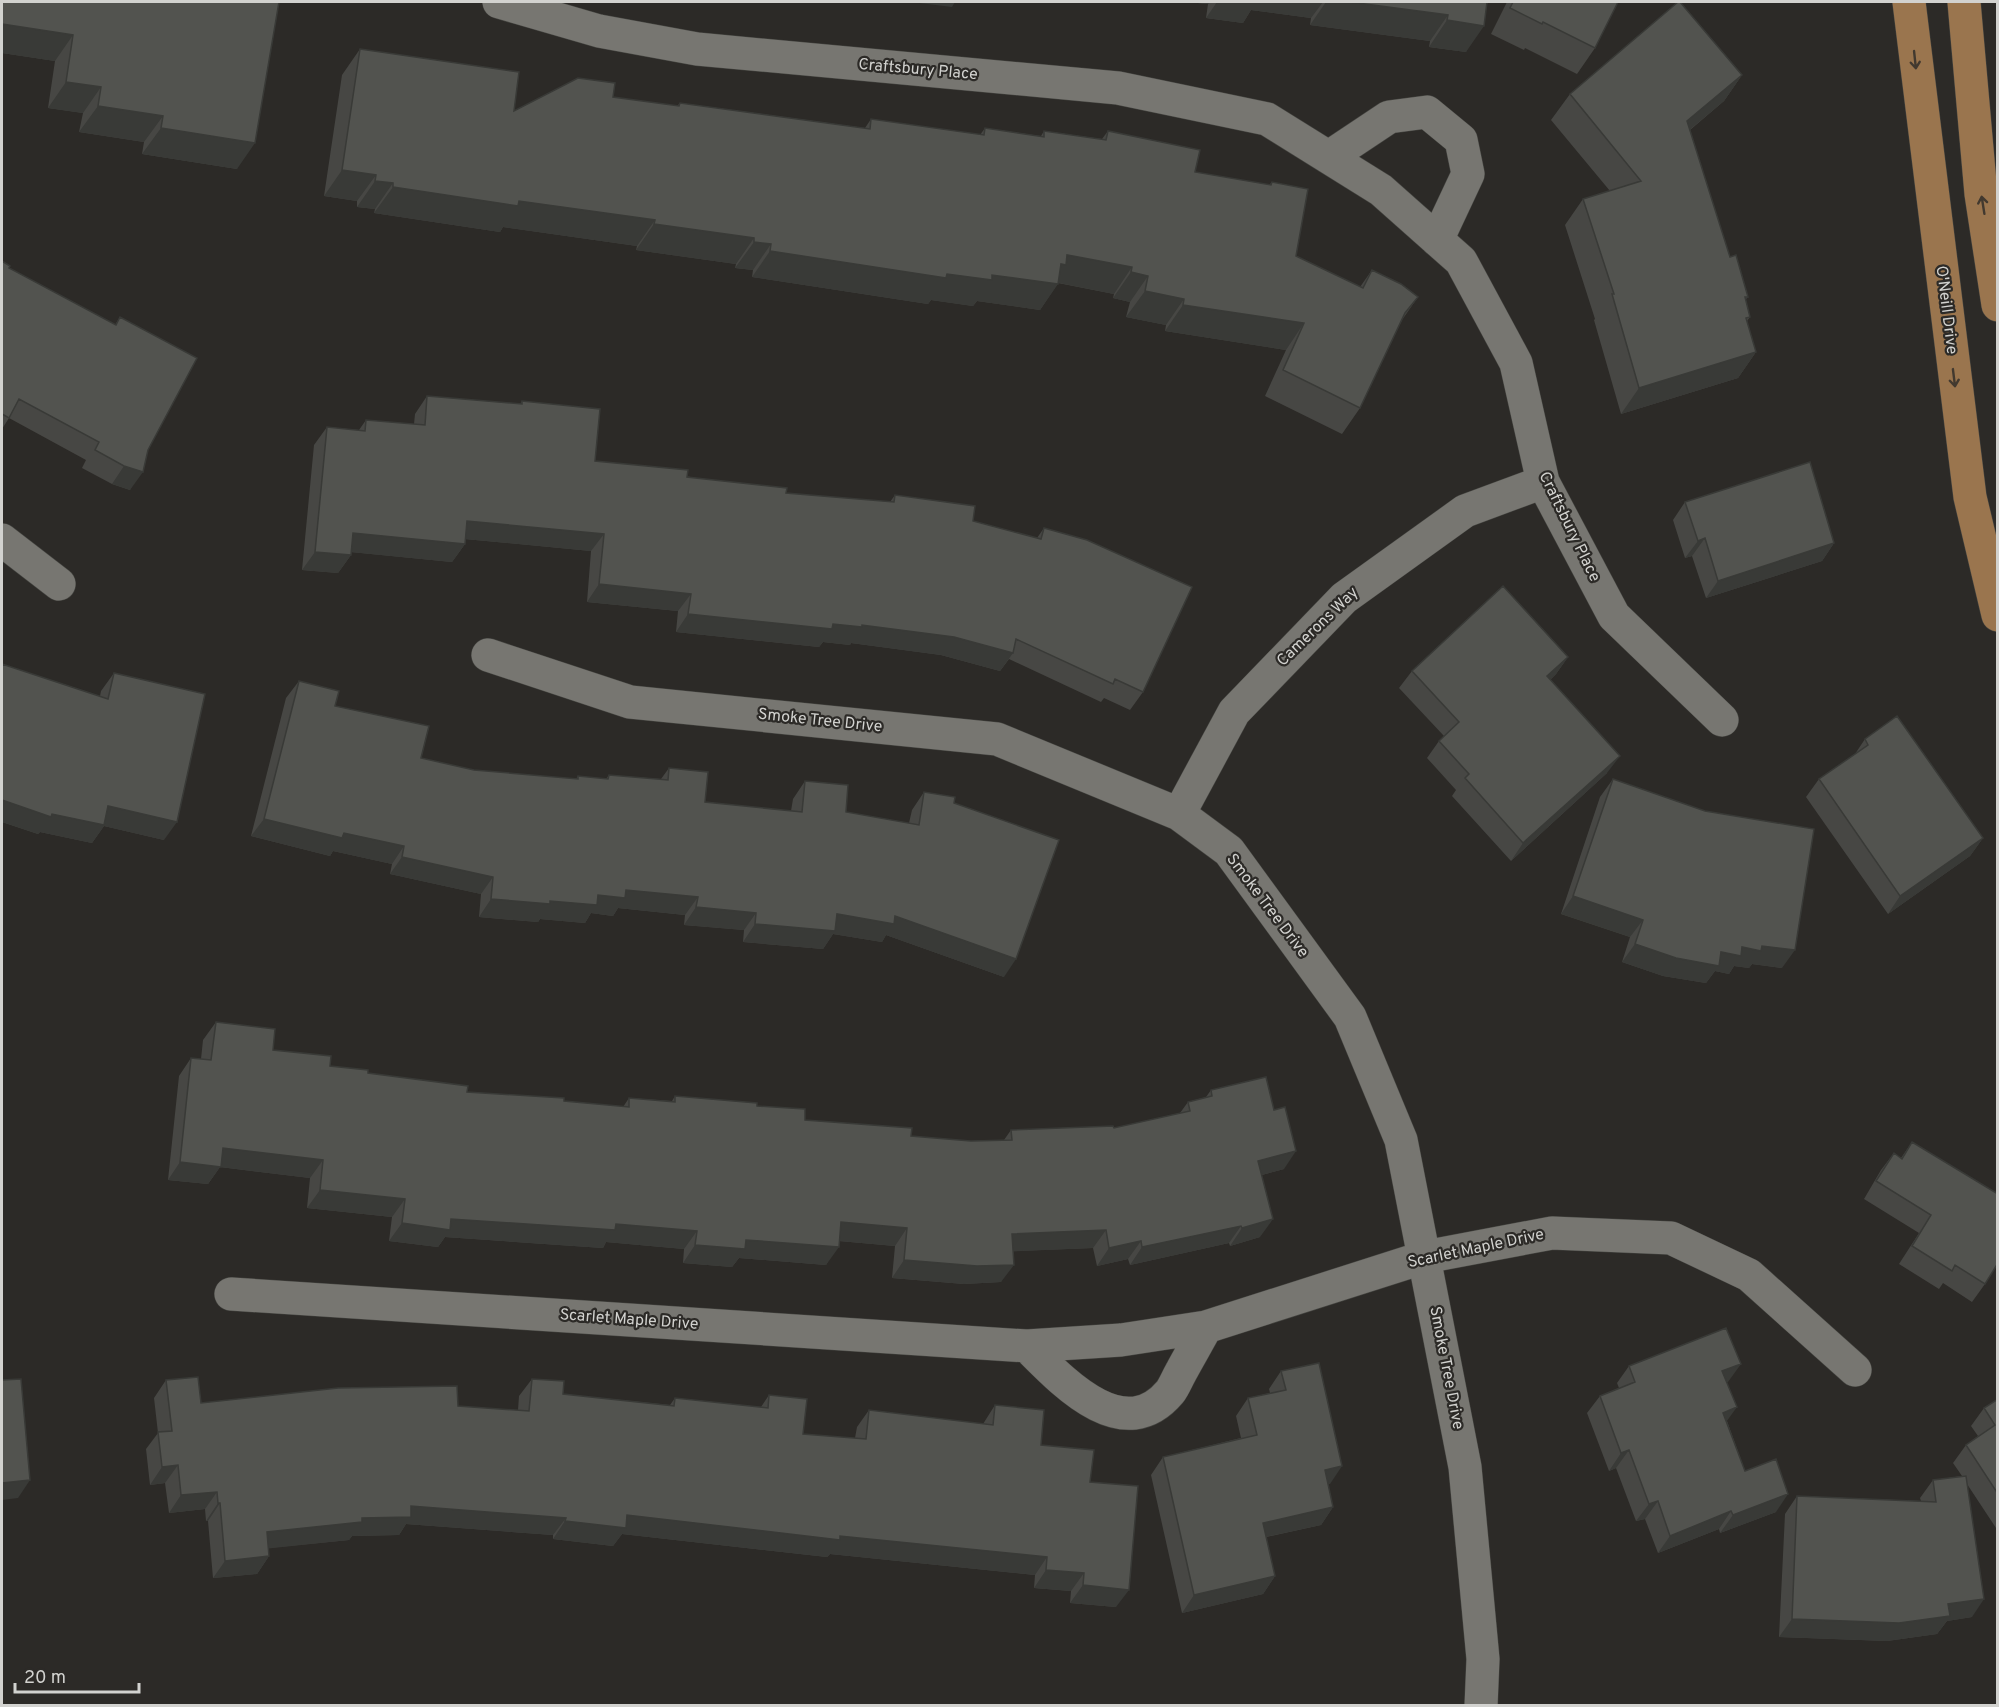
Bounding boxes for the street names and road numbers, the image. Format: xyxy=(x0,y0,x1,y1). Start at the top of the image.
street label: Craftsbury Place xyxy=(857,55,979,85)
street label: O'Neill Drive xyxy=(1931,265,1961,355)
street label: Craftsbury Place xyxy=(1534,469,1604,585)
street label: Camerons Way xyxy=(1273,583,1363,671)
street label: Smoke Tree Drive xyxy=(757,705,883,737)
street label: Smoke Tree Drive xyxy=(1221,850,1313,962)
street label: Scarlet Maple Drive xyxy=(1406,1225,1546,1273)
street label: Scarlet Maple Drive xyxy=(559,1305,699,1335)
street label: Smoke Tree Drive xyxy=(1424,1305,1468,1431)

